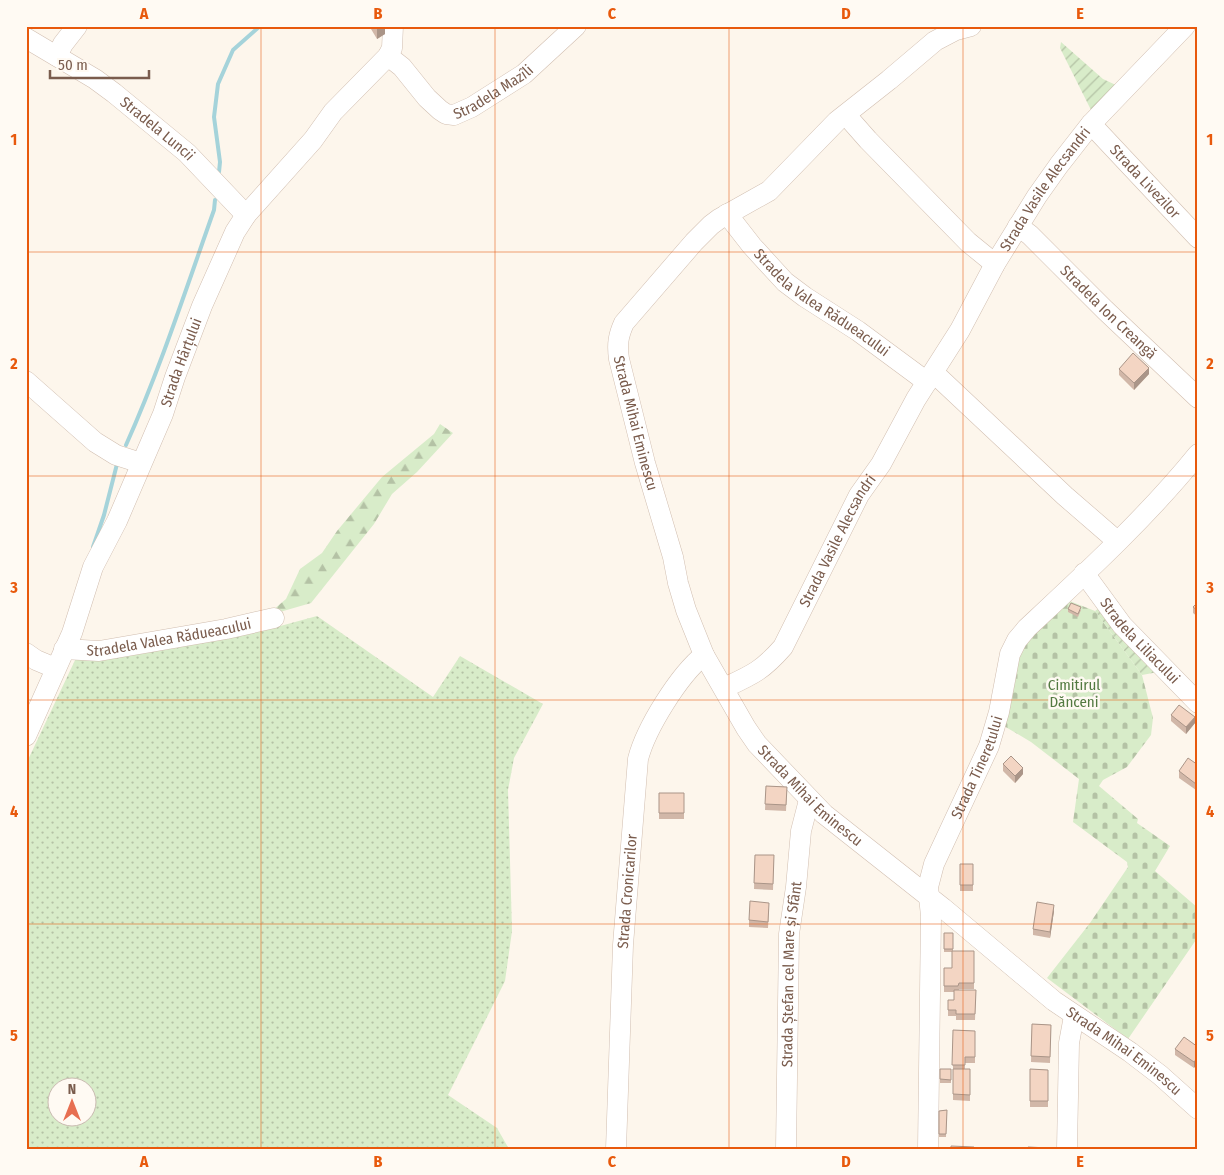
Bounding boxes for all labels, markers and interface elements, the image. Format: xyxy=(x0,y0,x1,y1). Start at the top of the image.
text: A xyxy=(139,4,149,23)
text: B xyxy=(374,4,383,23)
text: C xyxy=(608,4,617,23)
text: D xyxy=(841,4,851,23)
text: E xyxy=(1076,4,1084,23)
scale bar xyxy=(50,48,149,80)
text: 50 m xyxy=(58,56,88,74)
street label: Stradela Mazîli xyxy=(451,61,537,123)
street label: Stradela Luncii xyxy=(117,93,198,164)
street label: Strada Vasile Alecsandri xyxy=(996,124,1094,255)
text: 1 xyxy=(11,130,17,149)
text: 1 xyxy=(1207,130,1213,149)
street label: Strada Livezilor xyxy=(1106,141,1184,223)
street label: Stradela Valea Rădueacului xyxy=(750,245,893,360)
street label: Stradela Ion Creangă xyxy=(1057,262,1160,363)
street label: Strada Hârțului xyxy=(157,315,206,409)
text: 2 xyxy=(9,354,18,373)
street label: Strada Mihai Eminescu xyxy=(610,354,662,493)
text: 2 xyxy=(1205,354,1214,373)
street label: Strada Vasile Alecsandri xyxy=(795,471,880,610)
text: 3 xyxy=(9,578,18,597)
text: 3 xyxy=(1205,578,1214,597)
street label: Stradela Liliacului xyxy=(1096,594,1183,688)
street label: Stradela Valea Rădueacului xyxy=(86,615,253,660)
park label: Cimitirul Dănceni xyxy=(1048,676,1100,711)
street label: Strada Tineretului xyxy=(947,714,1006,822)
street label: Strada Mihai Eminescu xyxy=(754,741,866,850)
text: 4 xyxy=(10,802,18,821)
text: 4 xyxy=(1206,802,1214,821)
street label: Strada Cronicarilor xyxy=(614,833,641,949)
street label: Strada Ștefan cel Mare și Sfânt xyxy=(778,880,805,1067)
street label: Strada Mihai Eminescu xyxy=(1063,1003,1185,1099)
text: 5 xyxy=(10,1026,18,1045)
text: 5 xyxy=(1206,1026,1214,1045)
north arrow xyxy=(48,1078,98,1128)
text: N xyxy=(68,1081,76,1098)
text: A xyxy=(139,1152,149,1171)
text: B xyxy=(374,1152,383,1171)
text: C xyxy=(608,1152,617,1171)
text: D xyxy=(841,1152,851,1171)
text: E xyxy=(1076,1152,1084,1171)

